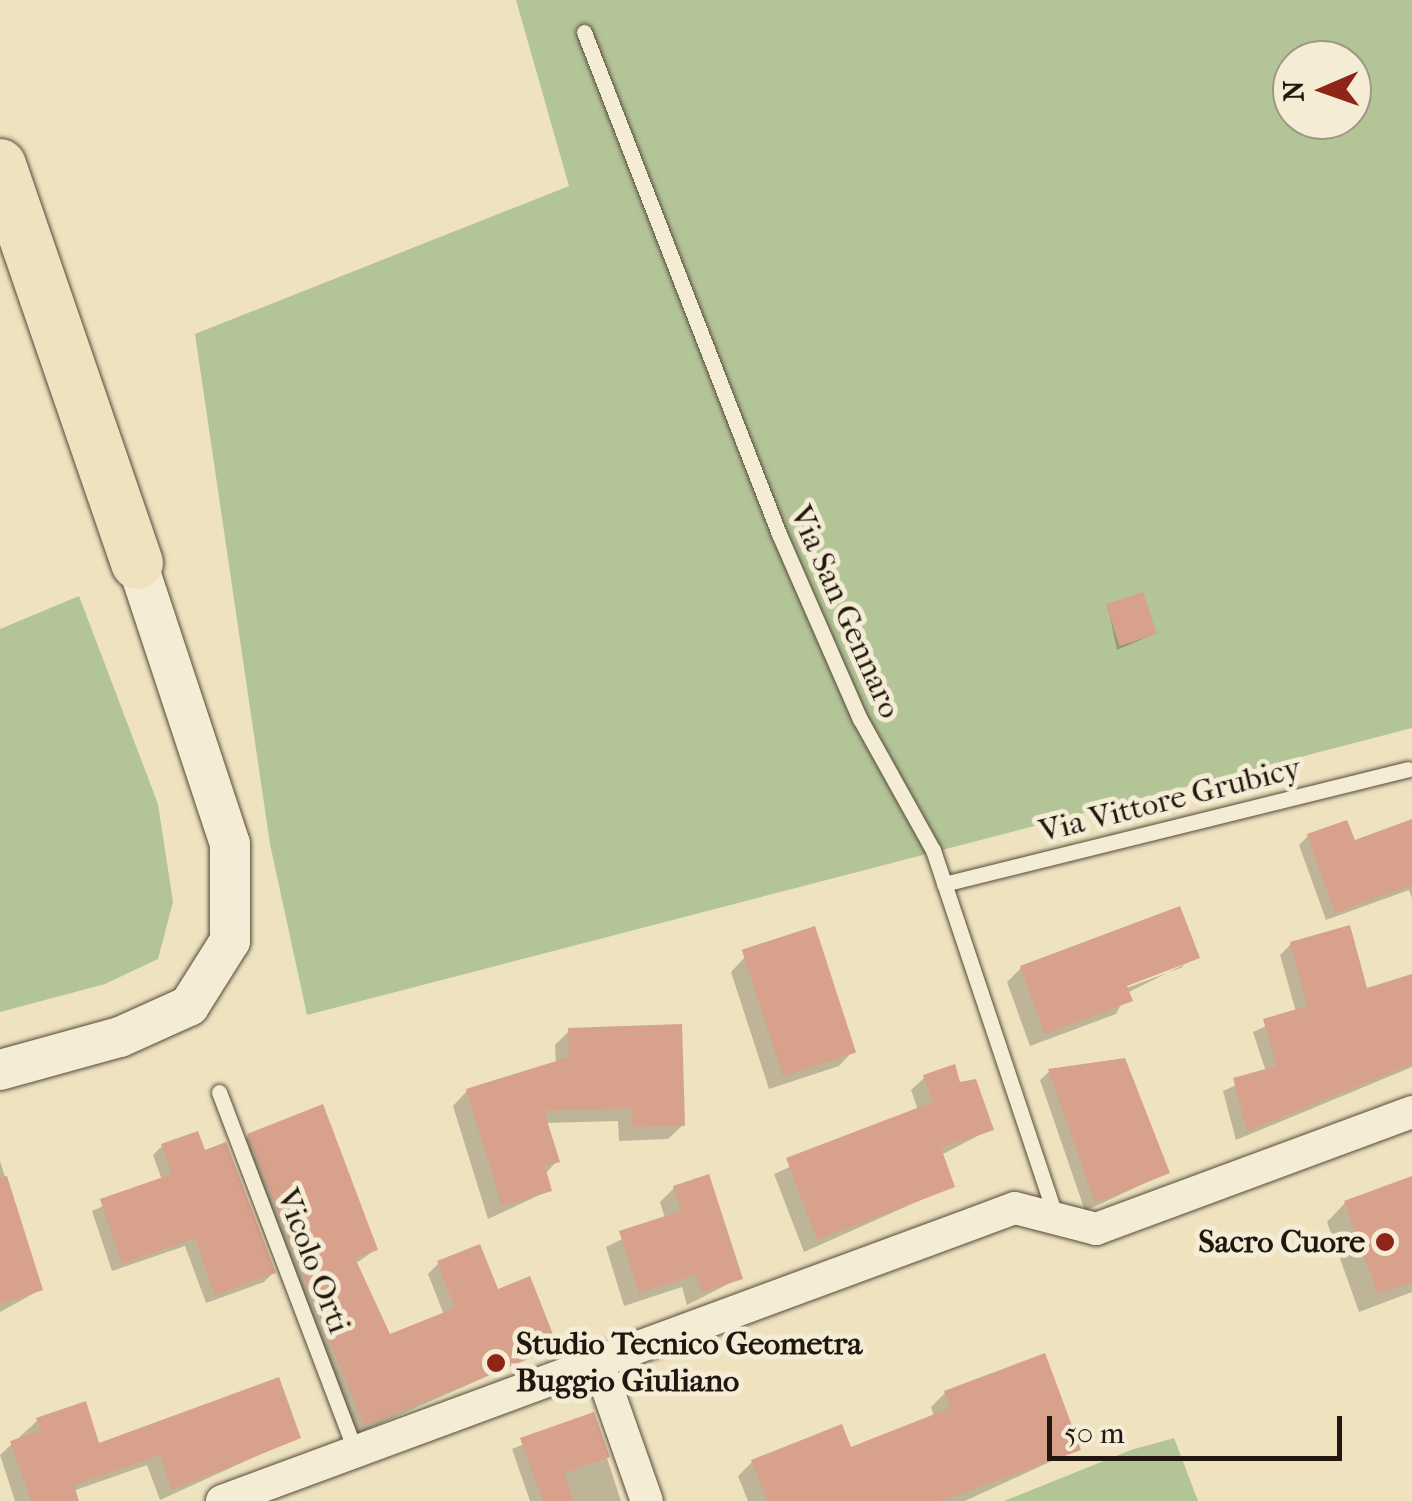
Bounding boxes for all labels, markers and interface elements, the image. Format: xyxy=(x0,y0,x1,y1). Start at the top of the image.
north arrow xyxy=(1272,40,1372,140)
text: N xyxy=(1277,80,1310,102)
street label: Via San Gennaro xyxy=(781,500,909,724)
street label: Via Vittore Grubicy xyxy=(1035,749,1305,851)
street label: Vicolo Orti xyxy=(268,1183,358,1339)
place label: Sacro Cuore xyxy=(1198,1223,1365,1261)
marker: Sacro Cuore xyxy=(1374,1231,1396,1253)
place label: Studio Tecnico Geometra Buggio Giuliano xyxy=(516,1326,862,1401)
marker: Studio Tecnico Geometra Buggio Giuliano xyxy=(485,1352,507,1374)
scale bar xyxy=(1052,1396,1347,1458)
text: 50 m xyxy=(1064,1416,1125,1451)

